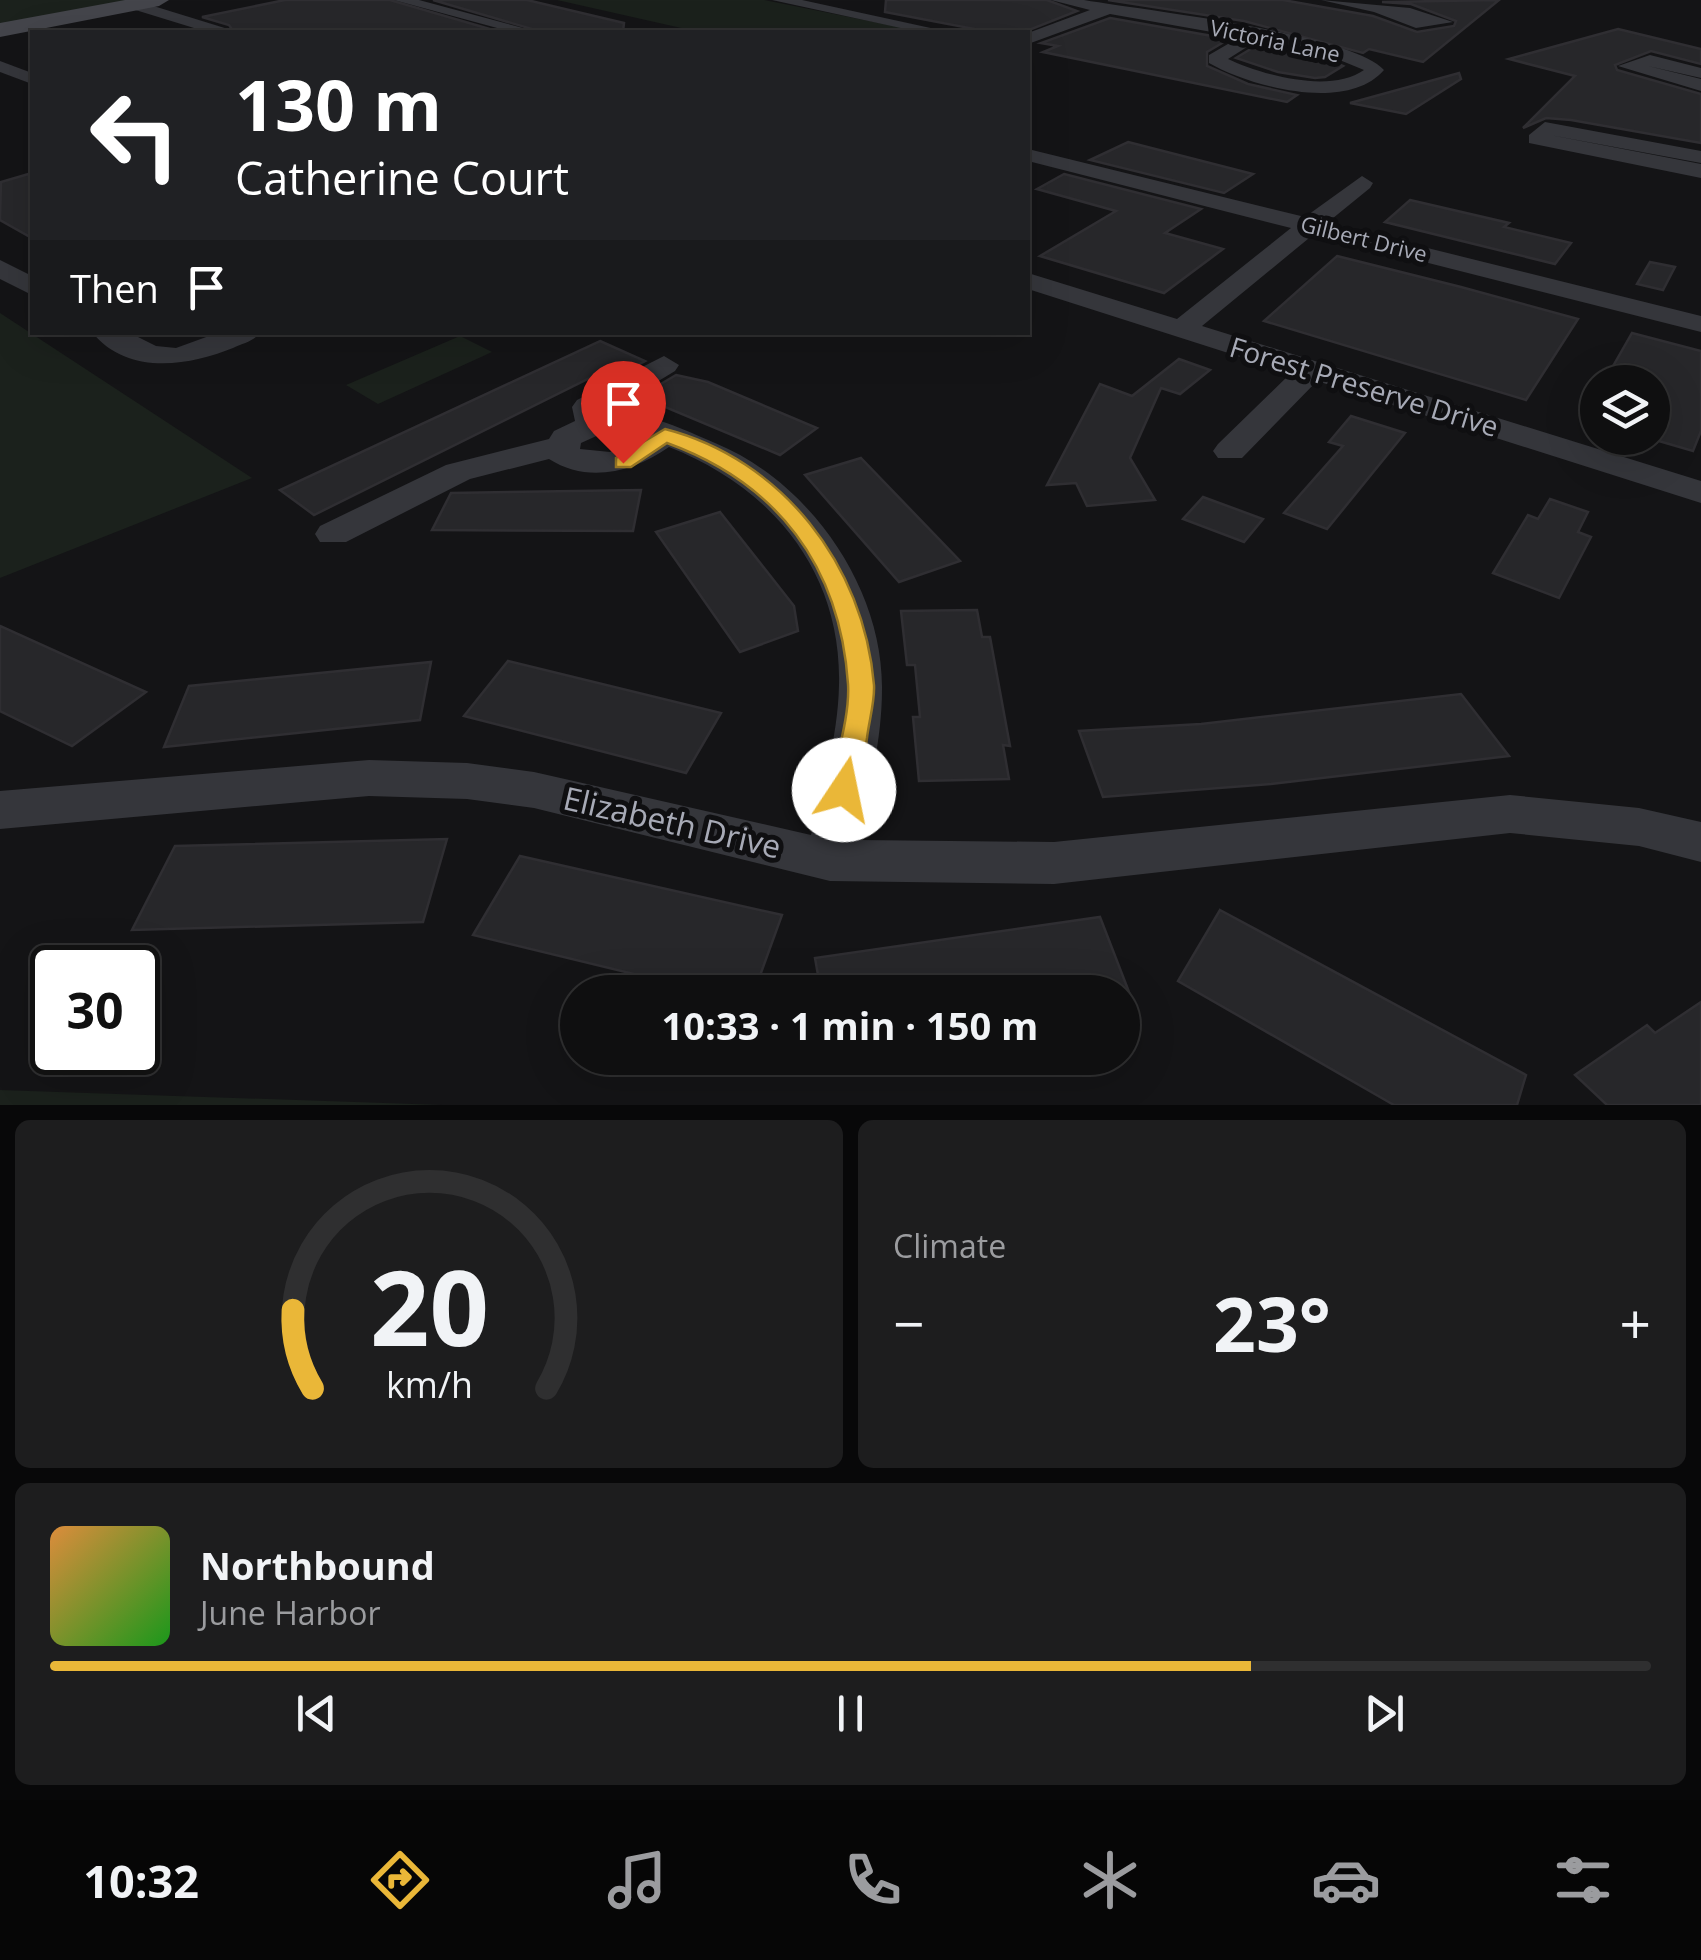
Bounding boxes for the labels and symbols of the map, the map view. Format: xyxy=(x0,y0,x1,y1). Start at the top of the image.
street label: Victoria Lane xyxy=(1207,12,1343,68)
street label: Gilbert Drive xyxy=(1298,208,1431,268)
street label: Forest Preserve Drive xyxy=(1225,327,1503,445)
pin xyxy=(581,361,666,464)
position arrow xyxy=(792,738,896,842)
street label: Elizabeth Drive xyxy=(559,776,785,867)
speed limit sign: 30 xyxy=(30,945,160,1075)

